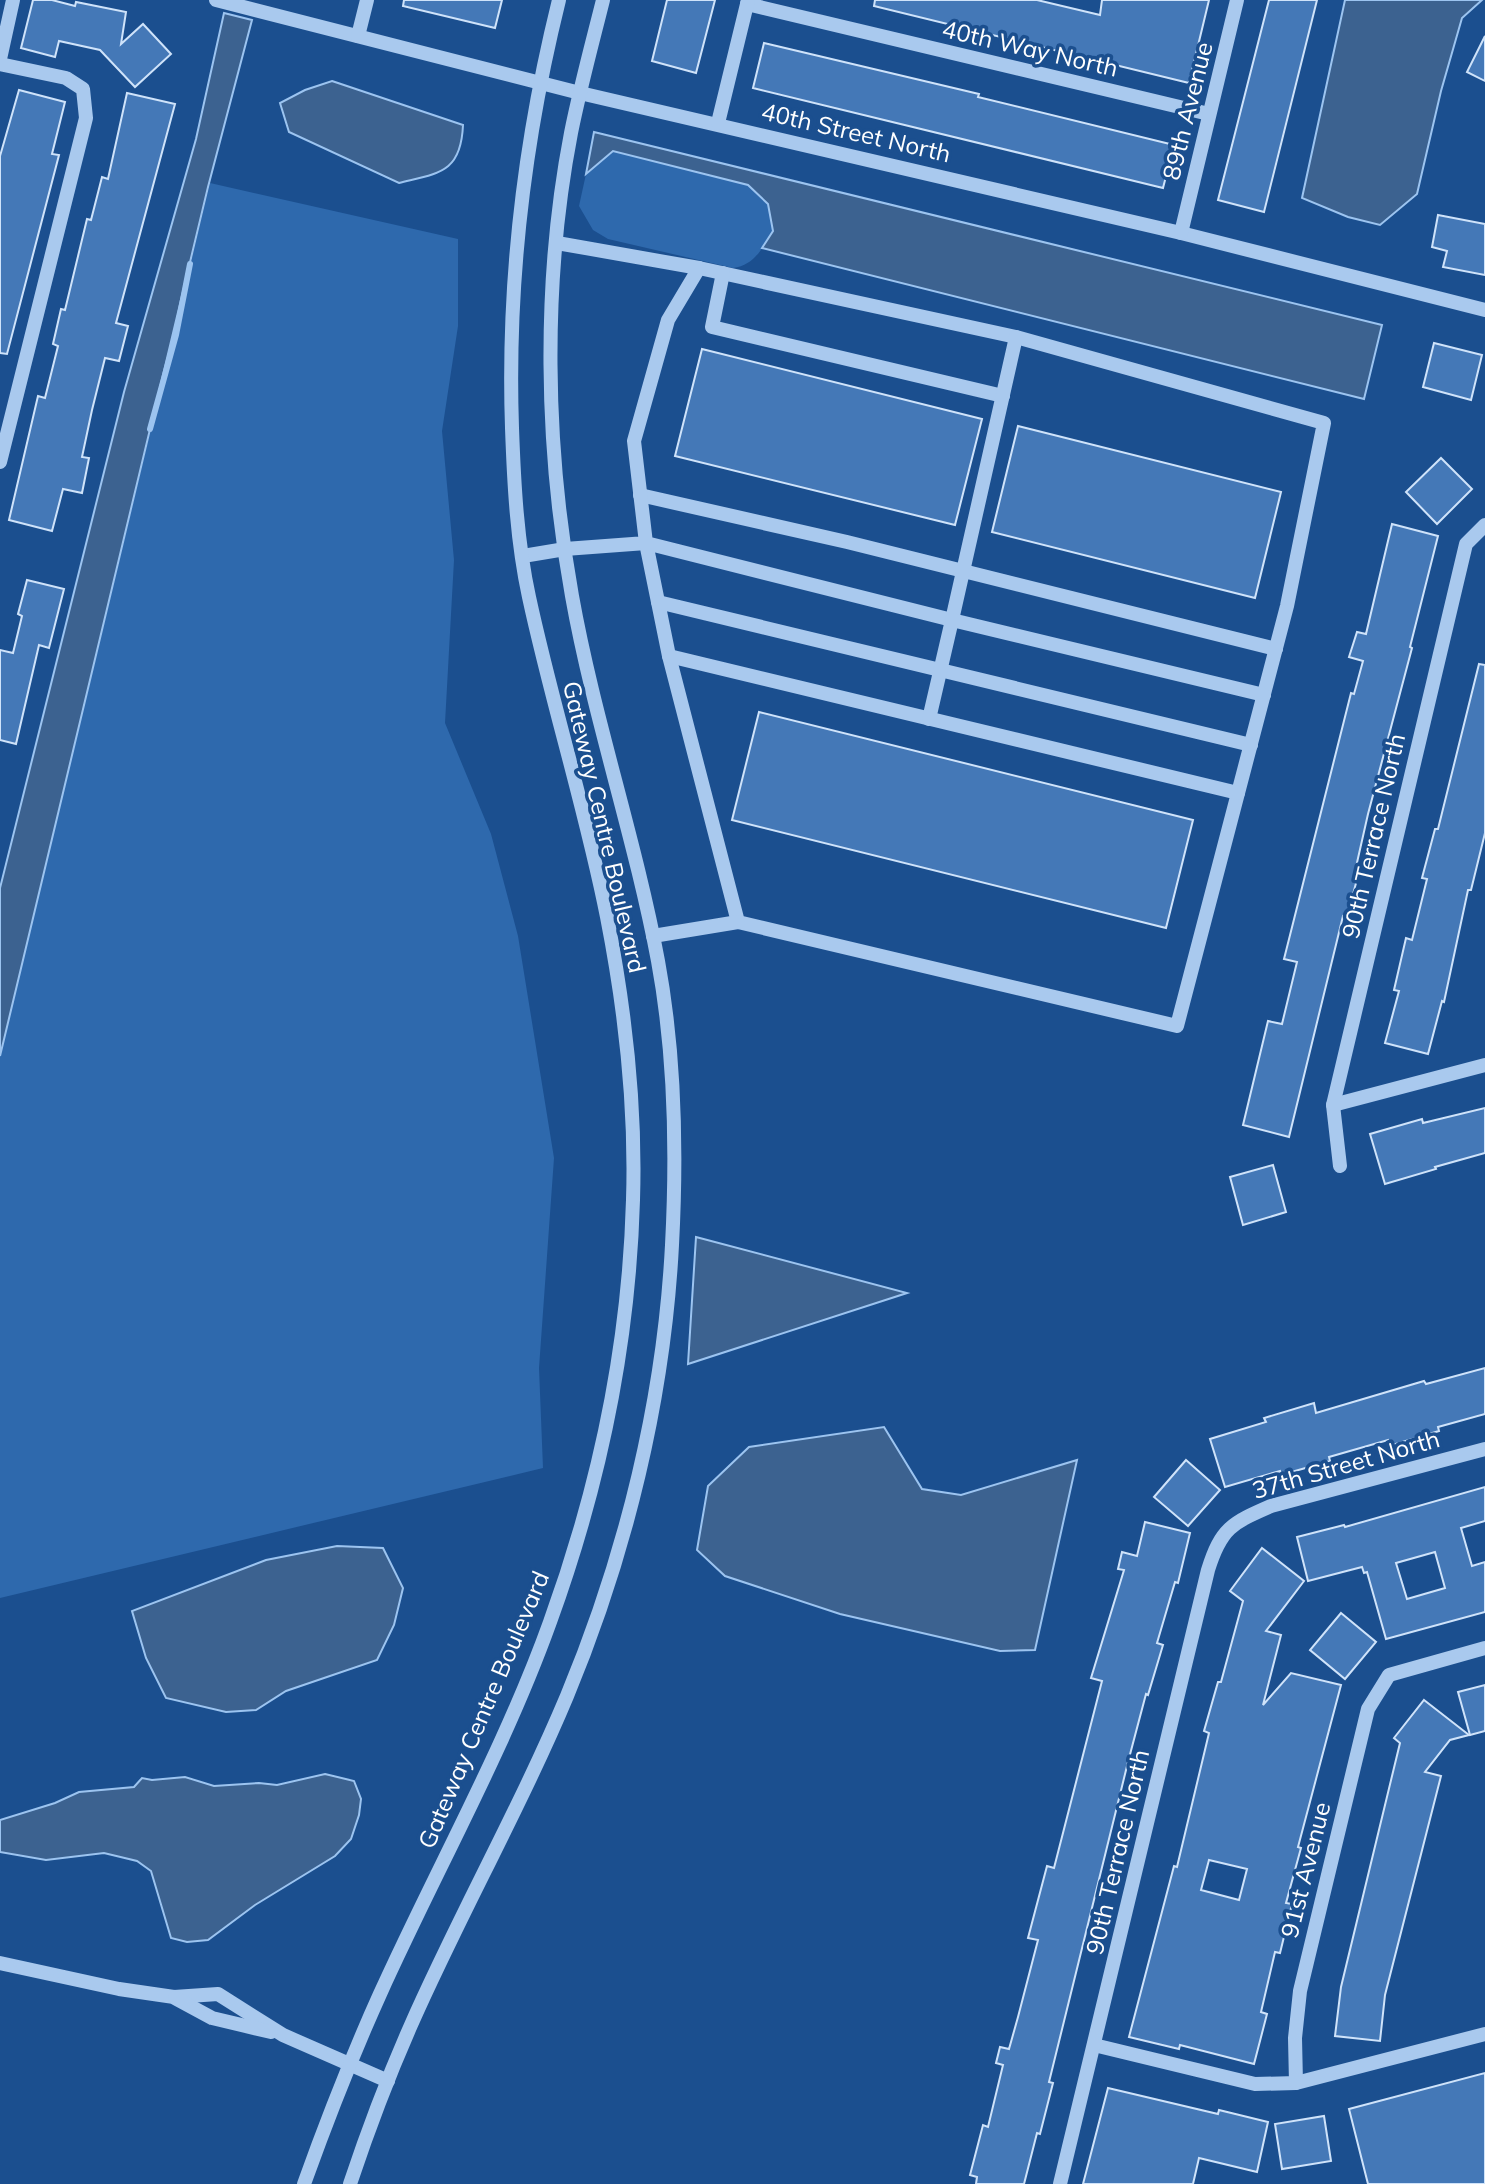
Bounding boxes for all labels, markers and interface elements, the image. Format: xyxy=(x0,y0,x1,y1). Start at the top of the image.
street label: 40th Way North xyxy=(939,13,1121,83)
street label: 89th Avenue xyxy=(1155,39,1219,183)
street label: 40th Street North xyxy=(759,96,954,168)
street label: Gateway Centre Boulevard xyxy=(557,678,653,976)
street label: 90th Terrace North xyxy=(1335,730,1411,941)
street label: 37th Street North xyxy=(1249,1423,1443,1505)
street label: Gateway Centre Boulevard xyxy=(411,1566,555,1853)
street label: 90th Terrace North xyxy=(1079,1746,1155,1957)
street label: 91st Avenue xyxy=(1274,1799,1336,1941)

